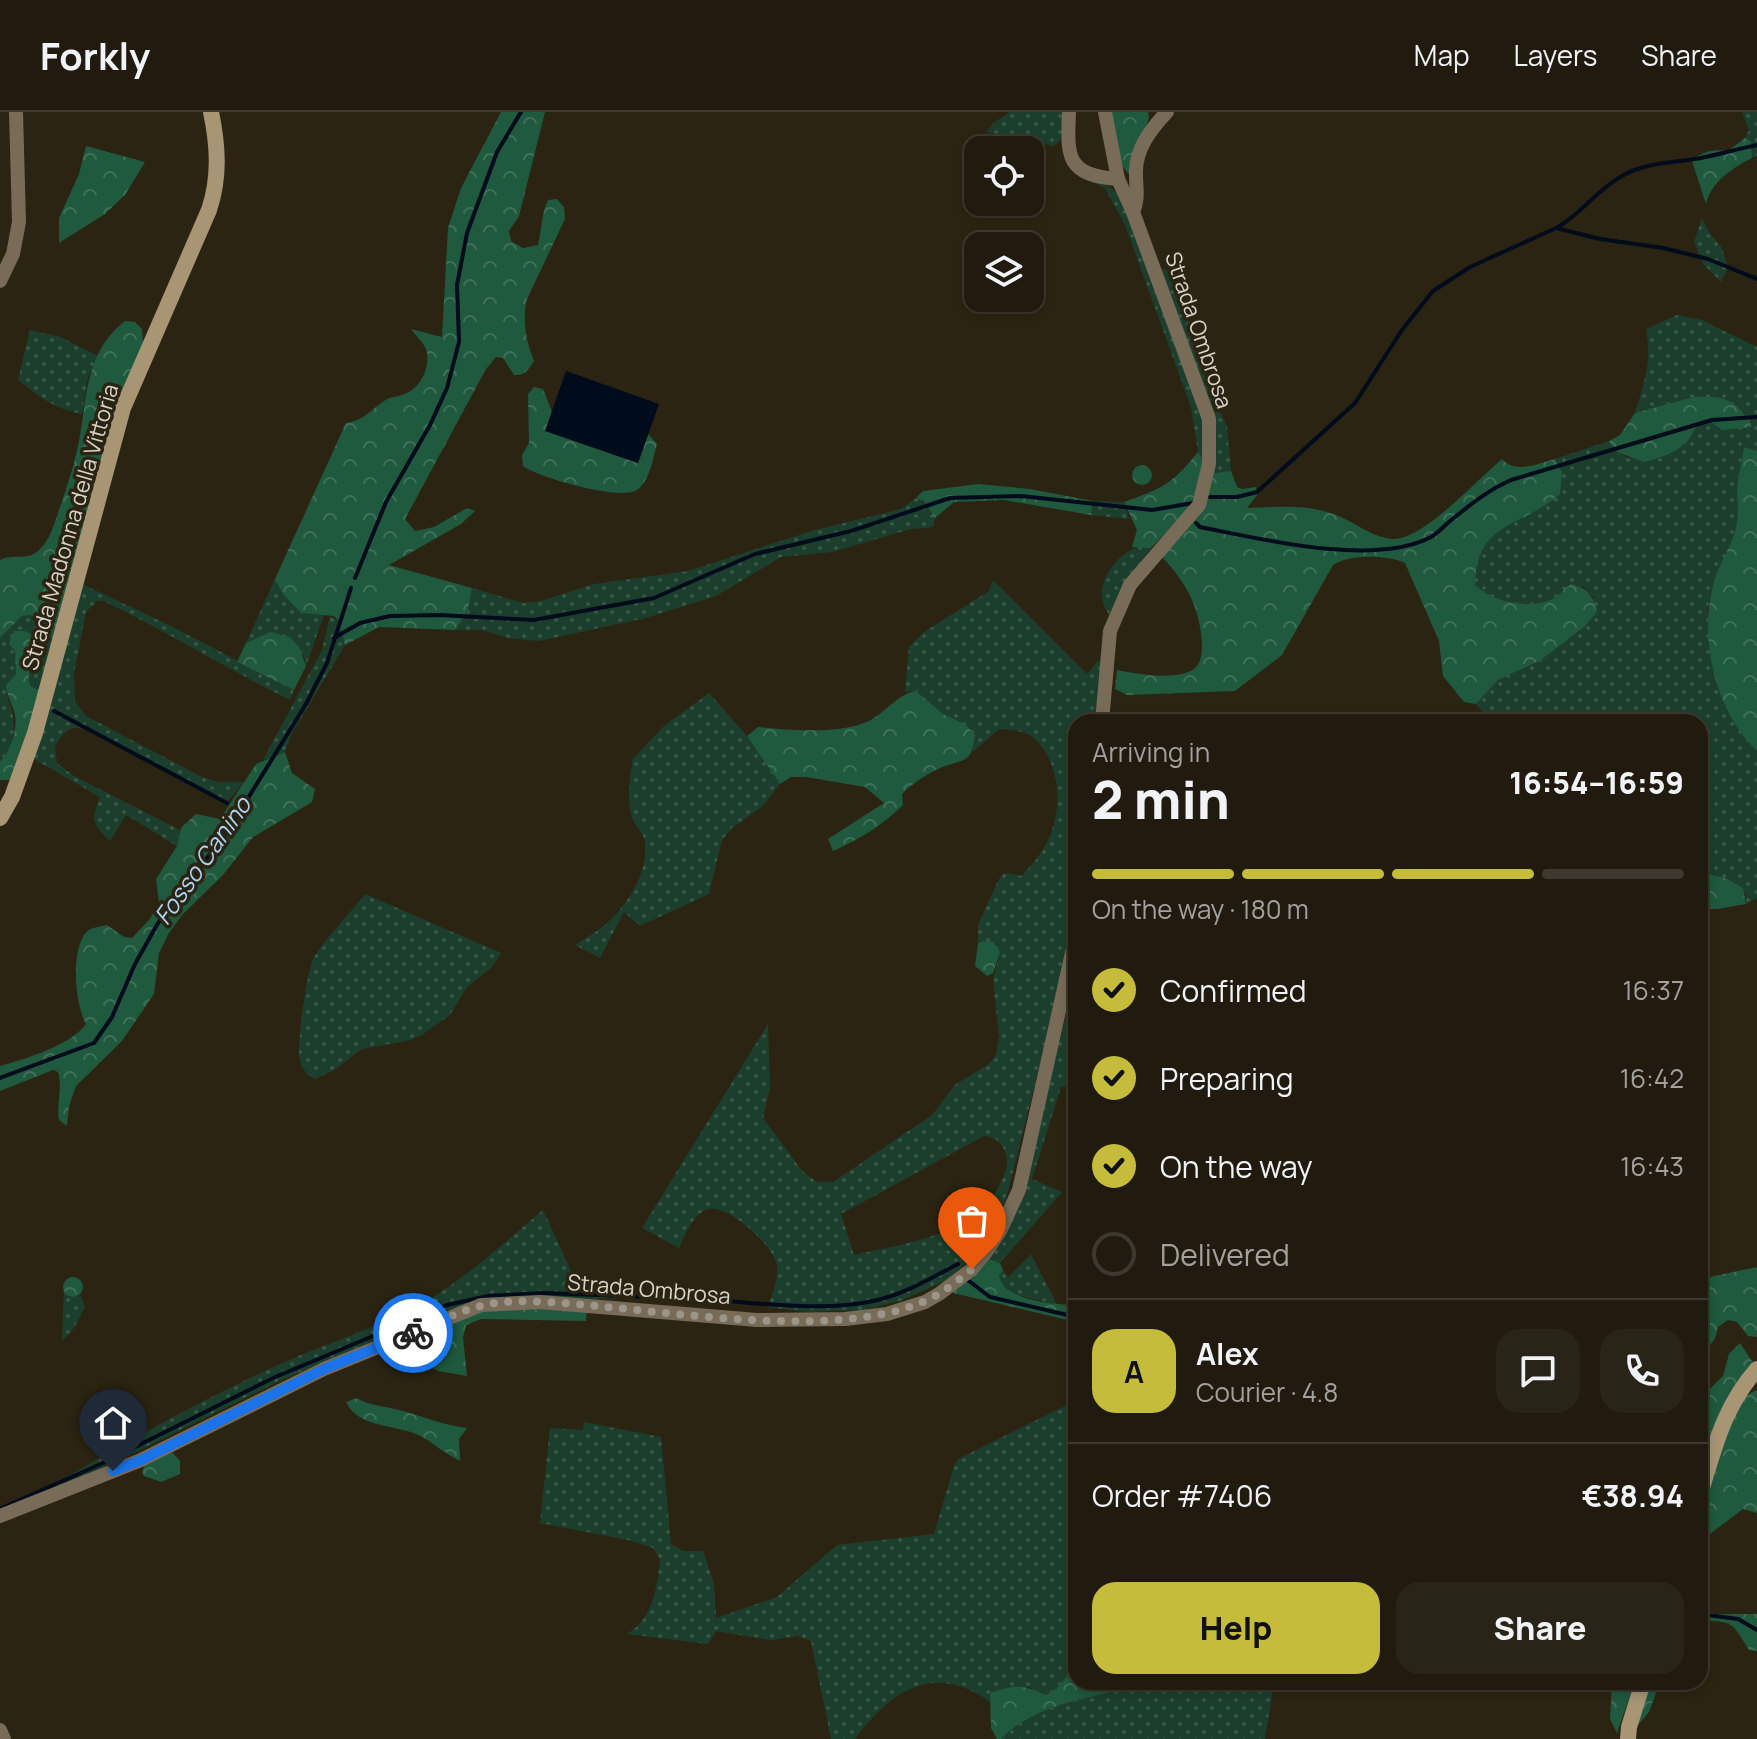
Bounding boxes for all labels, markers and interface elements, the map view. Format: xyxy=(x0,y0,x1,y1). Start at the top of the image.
text: Forkly xyxy=(40,29,150,81)
text: Map xyxy=(1414,36,1470,74)
text: Layers xyxy=(1514,36,1597,74)
text: Share xyxy=(1641,36,1717,74)
map controls xyxy=(964,136,1044,312)
button: locate xyxy=(964,136,1044,216)
button: layers xyxy=(964,232,1044,312)
street label: Strada Ombrosa xyxy=(1158,248,1240,412)
street label: Strada Madonna della Vittoria xyxy=(15,380,125,674)
text: Arriving in xyxy=(1092,734,1210,770)
text: 16:54–16:59 xyxy=(1509,762,1684,803)
text: 2 min xyxy=(1092,764,1230,835)
water label: Fosso Canino xyxy=(146,788,259,931)
text: On the way · 180 m xyxy=(1092,891,1309,927)
icon: check xyxy=(1092,968,1136,1012)
text: Confirmed xyxy=(1160,970,1307,1011)
text: 16:37 xyxy=(1623,972,1684,1008)
icon: check xyxy=(1092,1056,1136,1100)
text: Preparing xyxy=(1160,1058,1294,1099)
text: 16:42 xyxy=(1620,1060,1684,1096)
icon: check xyxy=(1092,1144,1136,1188)
text: On the way xyxy=(1160,1146,1313,1187)
text: 16:43 xyxy=(1620,1148,1684,1184)
pin xyxy=(938,1187,1006,1269)
icon: bag xyxy=(950,1199,994,1243)
text: Delivered xyxy=(1160,1234,1290,1275)
street label: Strada Ombrosa xyxy=(566,1267,732,1311)
courier xyxy=(373,1293,453,1373)
icon: bike xyxy=(391,1311,435,1355)
button: chat xyxy=(1496,1329,1580,1413)
button: phone xyxy=(1600,1329,1684,1413)
text: Alex xyxy=(1196,1333,1259,1374)
text: A xyxy=(1124,1351,1144,1392)
text: Courier · 4.8 xyxy=(1196,1374,1338,1410)
pin xyxy=(79,1389,147,1471)
icon: home xyxy=(91,1401,135,1445)
text: Order #7406 xyxy=(1092,1475,1272,1516)
text: €38.94 xyxy=(1582,1475,1684,1516)
button: Help xyxy=(1092,1582,1380,1674)
button: Share xyxy=(1396,1582,1684,1674)

